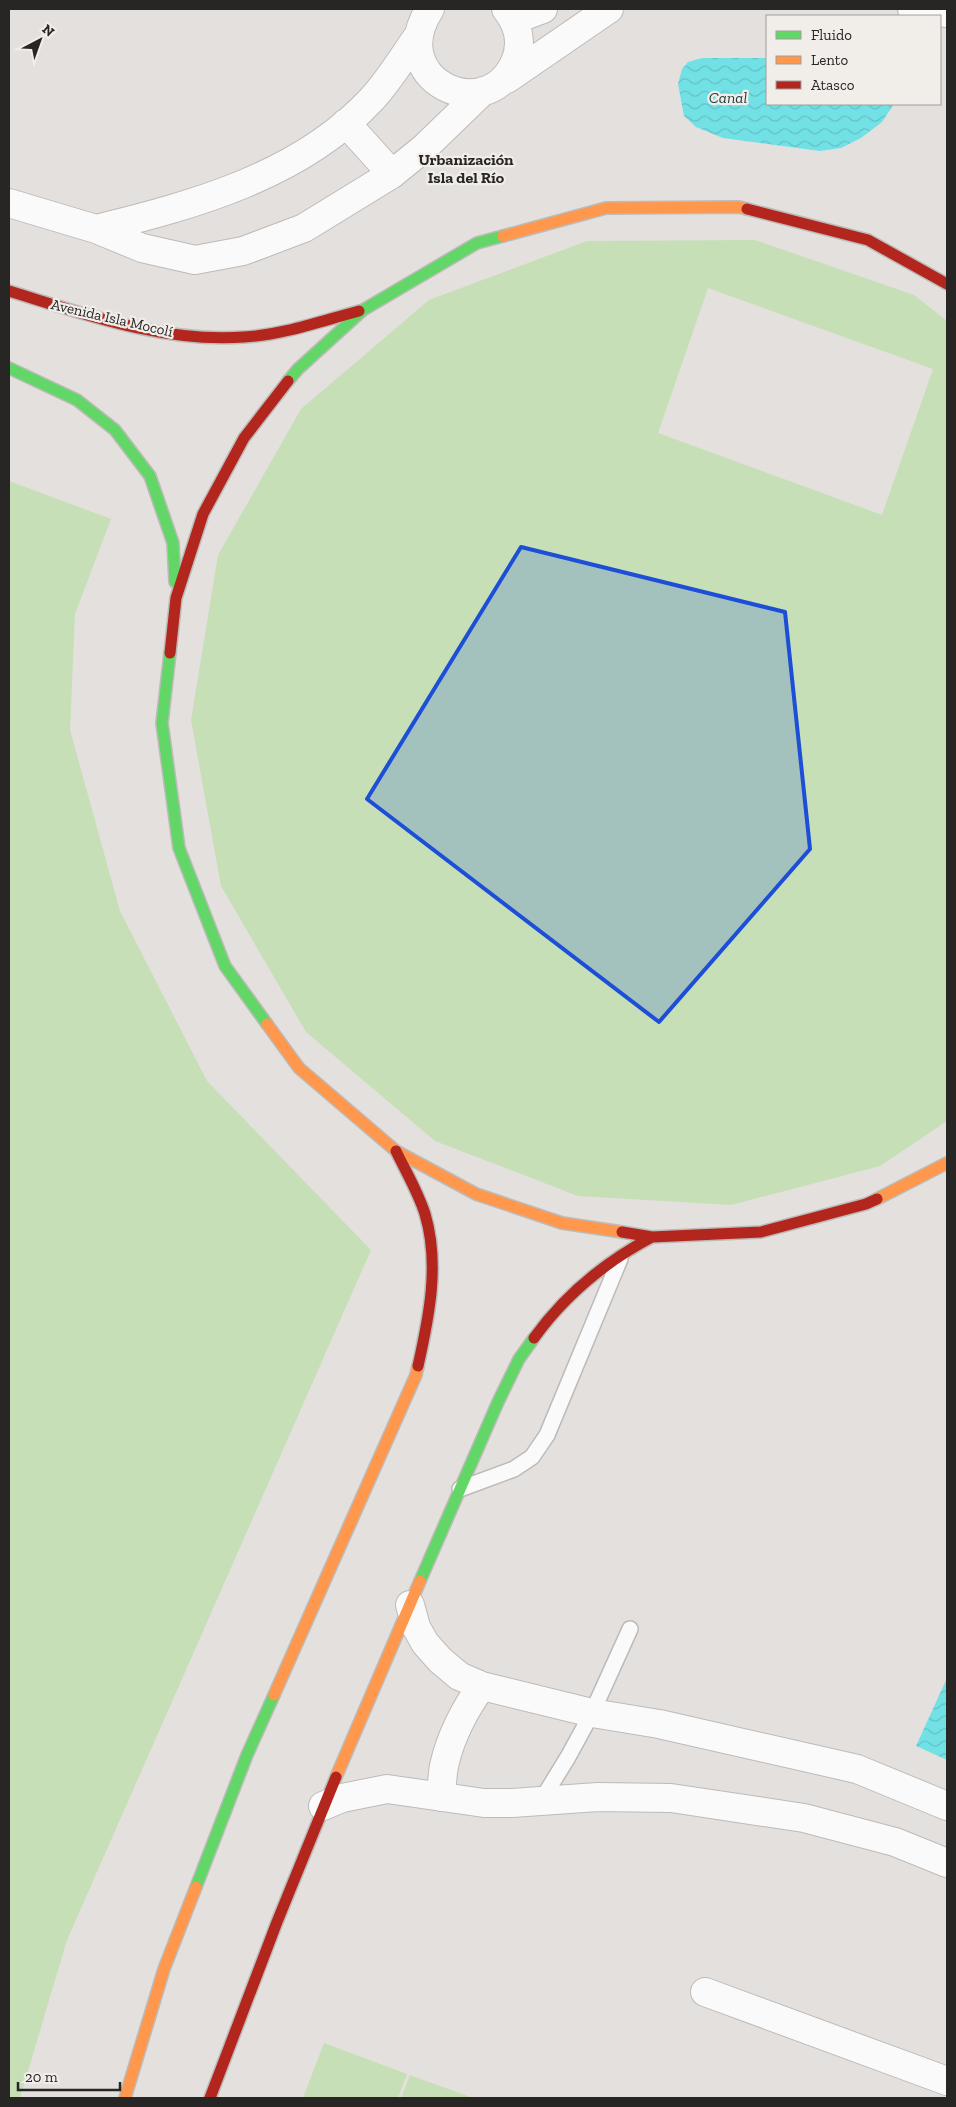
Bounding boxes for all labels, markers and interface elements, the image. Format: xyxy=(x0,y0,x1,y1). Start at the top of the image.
north arrow xyxy=(15,15,65,65)
legend xyxy=(766,15,941,105)
text: N xyxy=(39,21,58,41)
text: Fluido xyxy=(811,26,852,44)
text: Lento xyxy=(811,51,848,69)
text: Atasco xyxy=(811,76,855,94)
water label: Canal xyxy=(709,88,747,107)
district label: Urbanización Isla del Río xyxy=(418,150,514,187)
street label: Avenida Isla Mocolí xyxy=(49,295,175,341)
scale bar xyxy=(18,2060,120,2092)
text: 20 m xyxy=(25,2068,58,2086)

